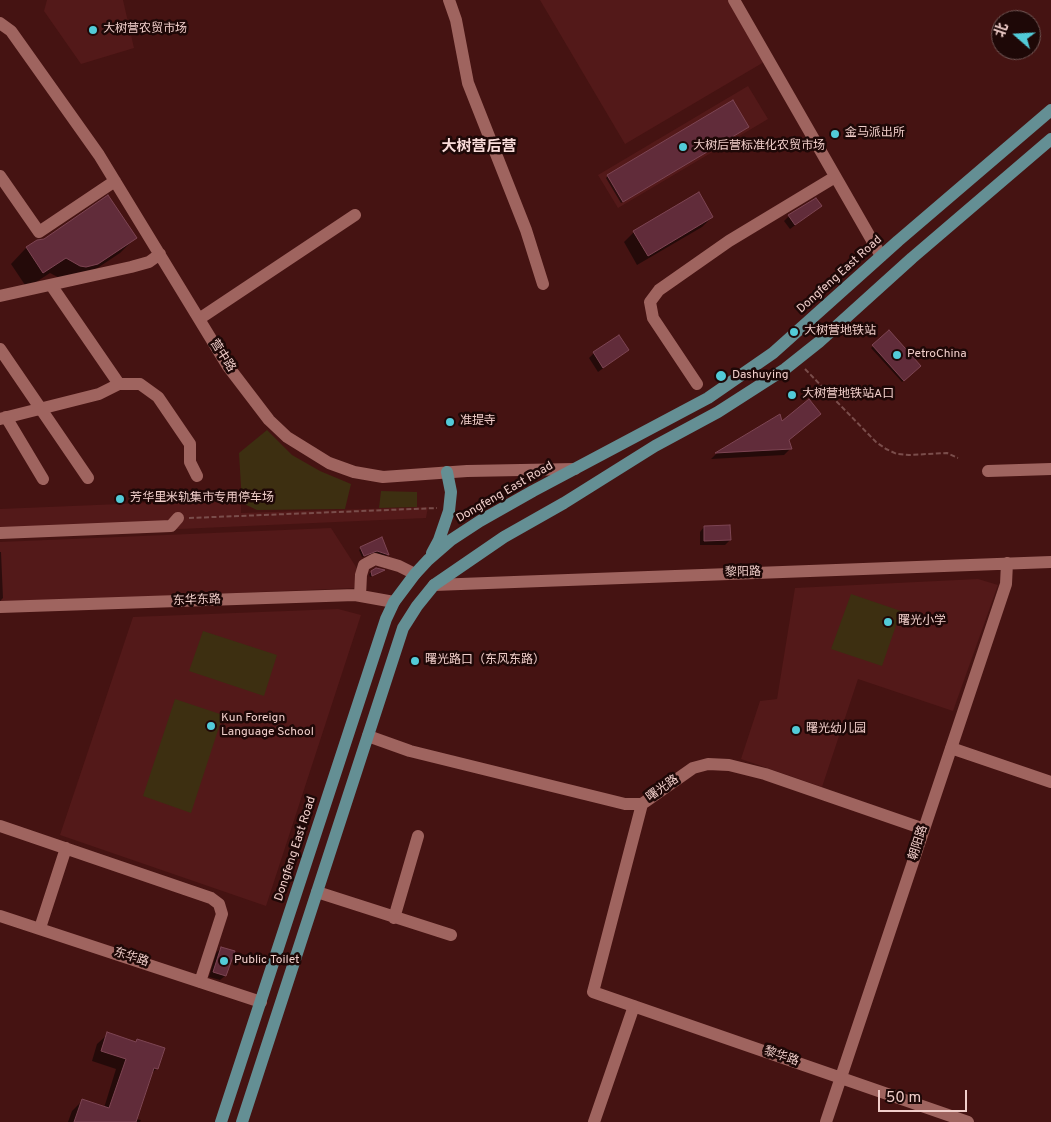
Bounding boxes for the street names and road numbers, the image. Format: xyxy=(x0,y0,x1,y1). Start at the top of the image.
street label: Dongfeng East Road xyxy=(795,233,885,317)
street label: 营中路 xyxy=(206,337,238,375)
street label: Dongfeng East Road xyxy=(454,459,556,527)
street label: 黎阳路 xyxy=(725,565,761,581)
street label: 东华东路 xyxy=(173,593,221,609)
street label: 曙光路 xyxy=(644,773,682,805)
street label: Dongfeng East Road xyxy=(272,795,320,903)
street label: 朝阳路 xyxy=(907,824,931,862)
street label: 东华路 xyxy=(112,946,150,970)
street label: 黎华路 xyxy=(762,1044,800,1070)

